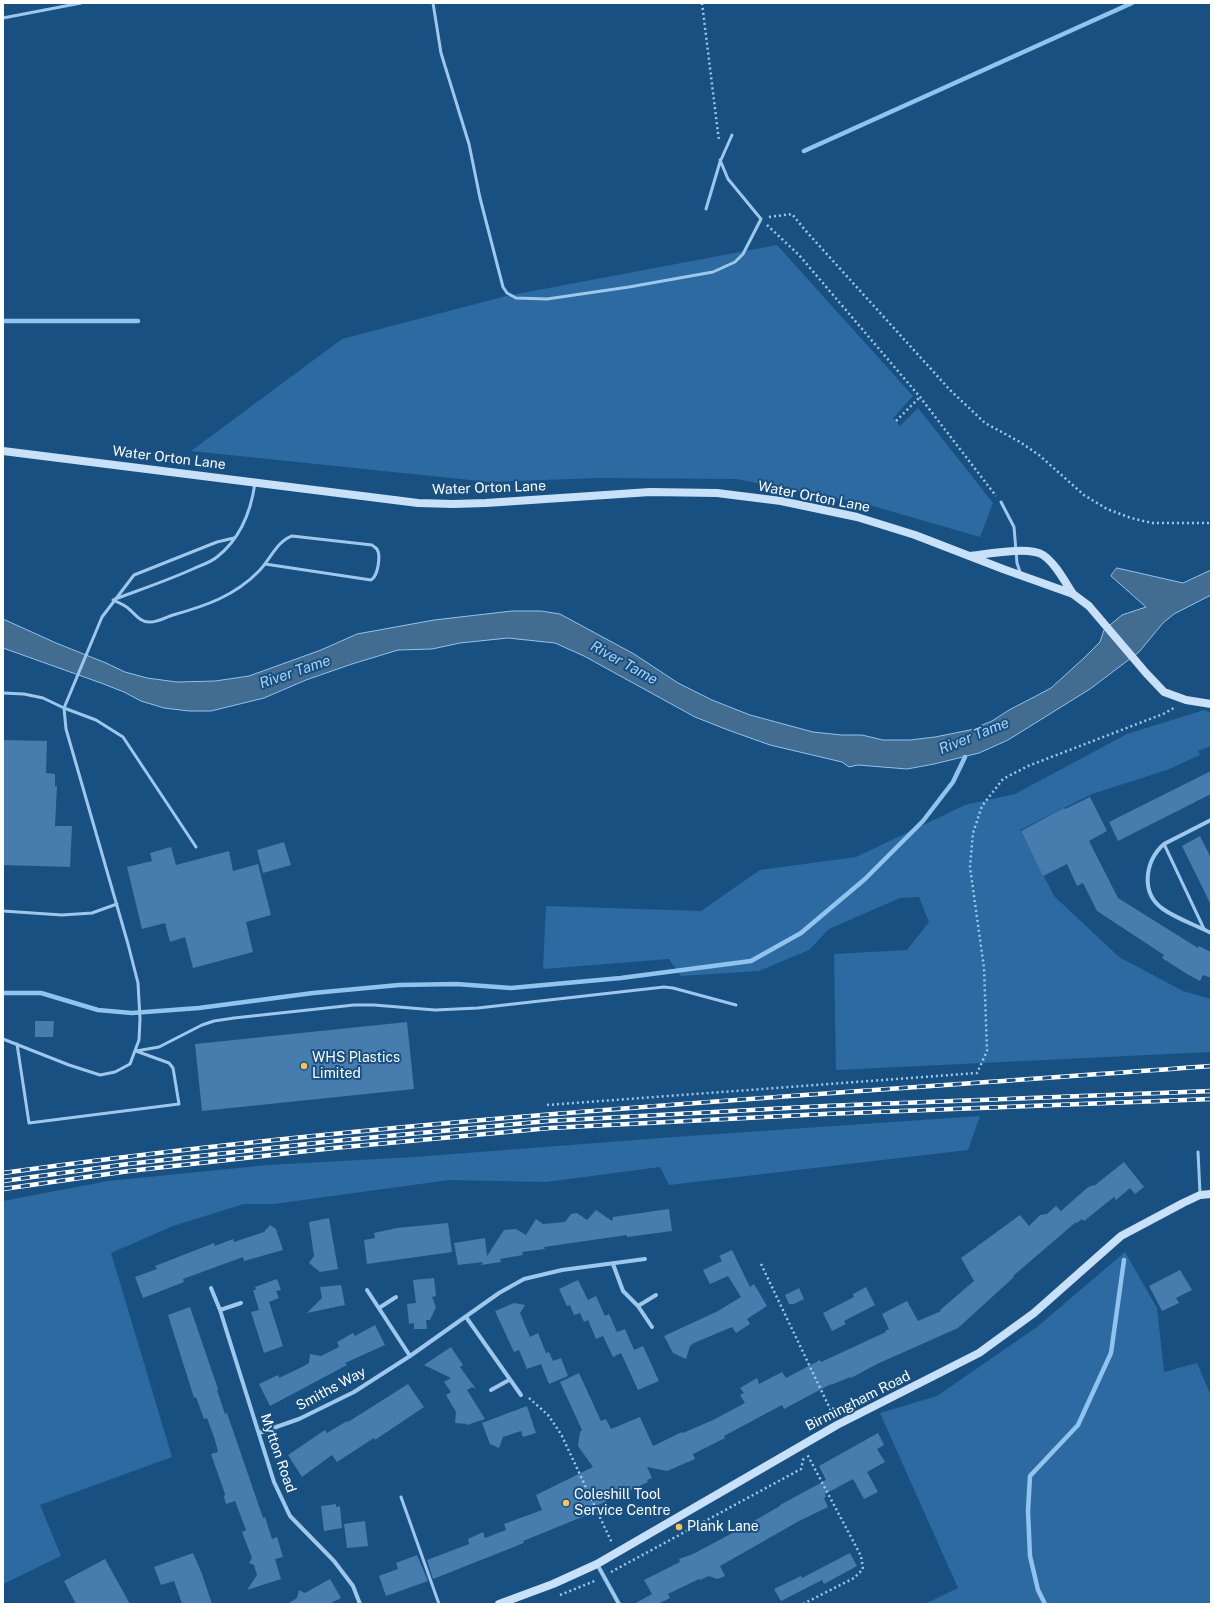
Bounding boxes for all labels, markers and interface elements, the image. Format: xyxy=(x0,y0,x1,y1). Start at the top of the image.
street label: Water Orton Lane xyxy=(111,443,227,473)
street label: Water Orton Lane xyxy=(432,478,546,498)
street label: Water Orton Lane xyxy=(756,478,872,516)
water label: River Tame xyxy=(587,637,661,689)
water label: River Tame xyxy=(257,651,333,693)
water label: River Tame xyxy=(936,714,1012,758)
place label: WHS Plastics Limited xyxy=(312,1050,400,1082)
marker: WHS Plastics Limited xyxy=(299,1061,309,1071)
street label: Smiths Way xyxy=(293,1364,369,1414)
street label: Birmingham Road xyxy=(803,1367,913,1435)
street label: Mytton Road xyxy=(257,1411,299,1495)
place label: Coleshill Tool Service Centre xyxy=(574,1487,670,1520)
marker: Coleshill Tool Service Centre xyxy=(561,1498,571,1508)
place label: Plank Lane xyxy=(687,1519,759,1535)
marker: Plank Lane xyxy=(674,1522,684,1532)

